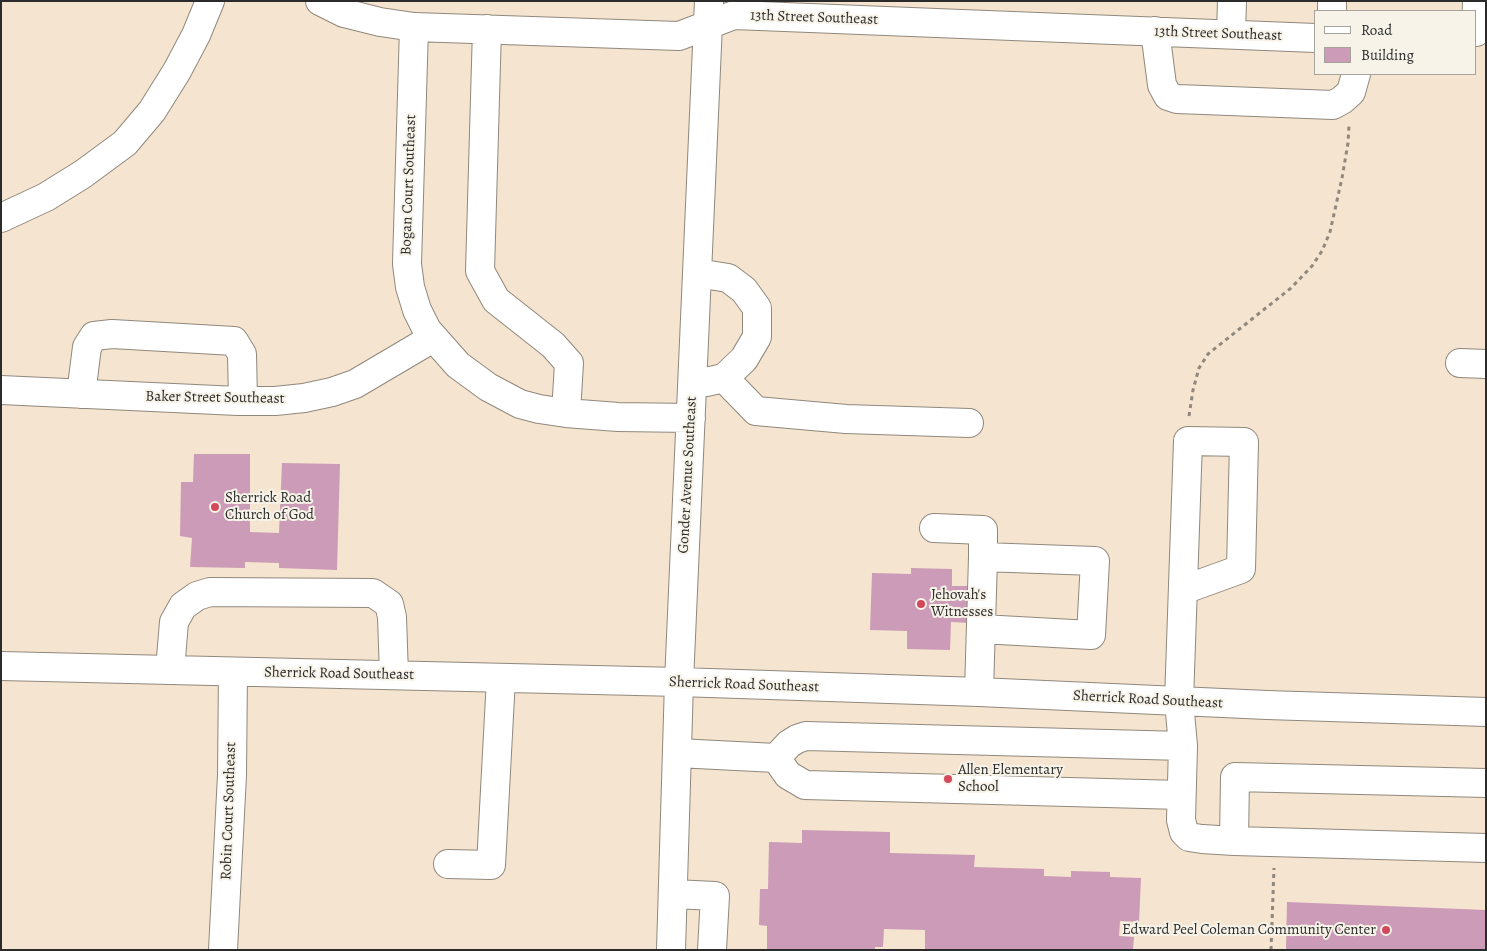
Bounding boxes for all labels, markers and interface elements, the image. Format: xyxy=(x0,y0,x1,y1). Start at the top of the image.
street label: 13th Street Southeast xyxy=(750,7,878,29)
legend xyxy=(1314,10,1477,75)
text: Road xyxy=(1361,20,1392,40)
street label: 13th Street Southeast xyxy=(1154,23,1282,45)
text: Building xyxy=(1361,45,1414,65)
street label: Bogan Court Southeast xyxy=(398,114,420,256)
street label: Baker Street Southeast xyxy=(145,388,285,408)
street label: Gonder Avenue Southeast xyxy=(675,396,701,554)
place label: Sherrick Road Church of God xyxy=(225,489,314,524)
marker: Sherrick Road Church of God xyxy=(209,501,221,513)
place label: Jehovah's Witnesses xyxy=(931,586,993,621)
marker: Jehovah's Witnesses xyxy=(915,598,927,610)
street label: Sherrick Road Southeast xyxy=(264,664,414,684)
street label: Sherrick Road Southeast xyxy=(669,673,819,697)
street label: Sherrick Road Southeast xyxy=(1073,687,1223,713)
street label: Robin Court Southeast xyxy=(218,742,240,880)
place label: Allen Elementary School xyxy=(958,761,1063,796)
marker: Allen Elementary School xyxy=(942,773,954,785)
place label: Edward Peel Coleman Community Center xyxy=(1122,921,1376,939)
marker: Edward Peel Coleman Community Center xyxy=(1380,924,1392,936)

